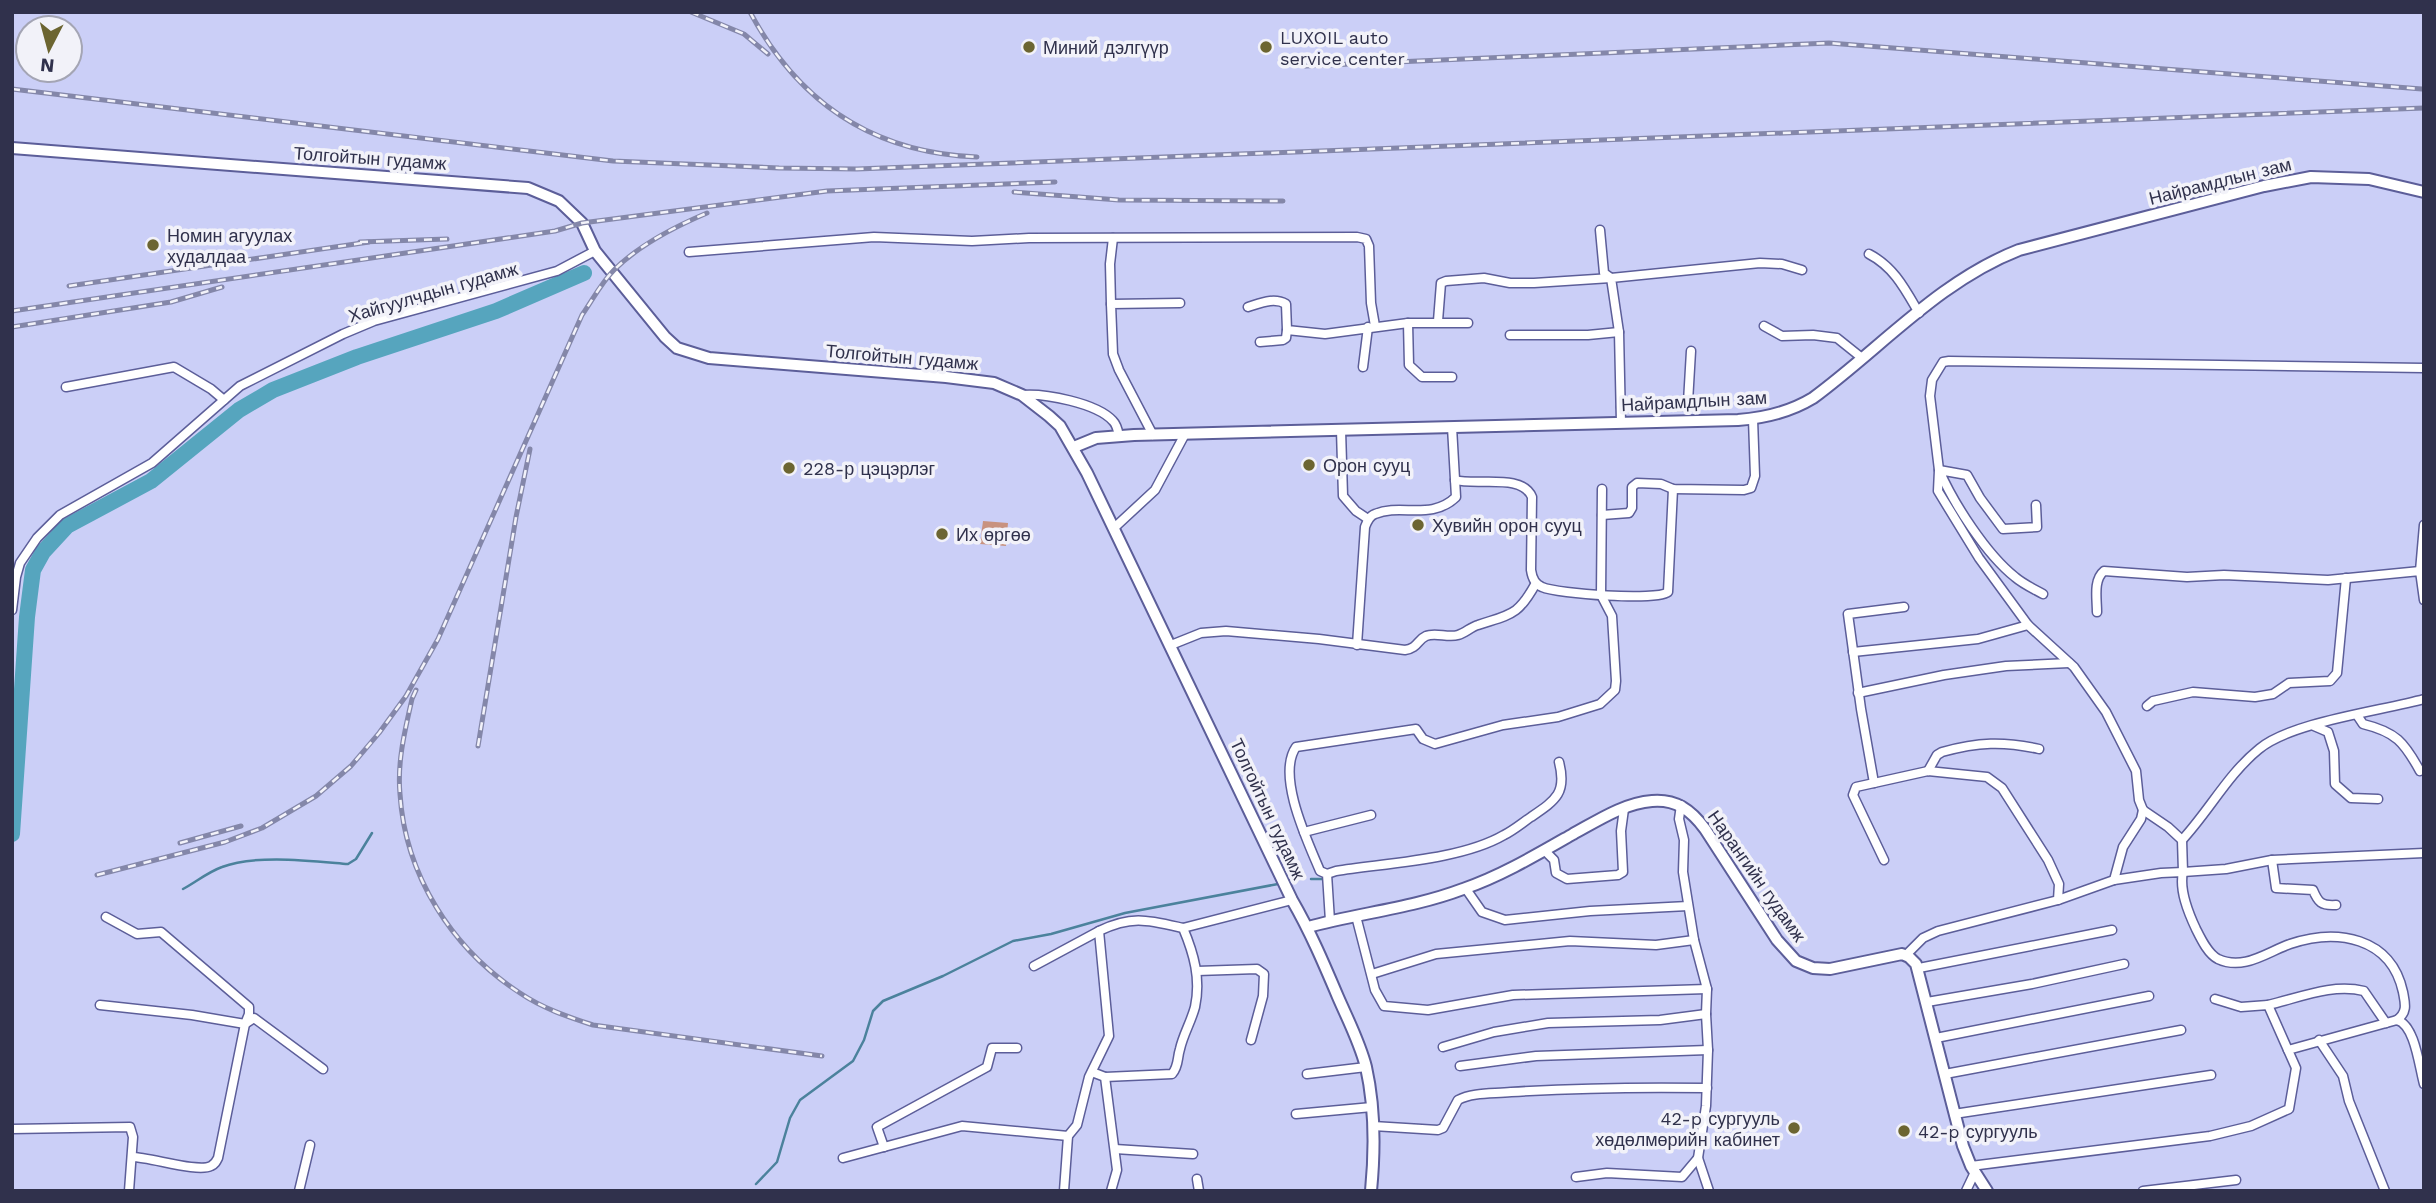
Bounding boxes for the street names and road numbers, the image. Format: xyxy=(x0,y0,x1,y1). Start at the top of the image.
street label: Толгойтын гудамж xyxy=(293,142,447,174)
street label: Найрамдлын зам xyxy=(2147,153,2293,209)
street label: Хайгуулчдын гудамж xyxy=(346,258,520,326)
street label: Толгойтын гудамж xyxy=(825,340,979,374)
street label: Найрамдлын зам xyxy=(1620,387,1768,415)
street label: Толгойтын гудамж xyxy=(1226,735,1310,883)
street label: Нарангийн гудамж xyxy=(1704,806,1810,946)

